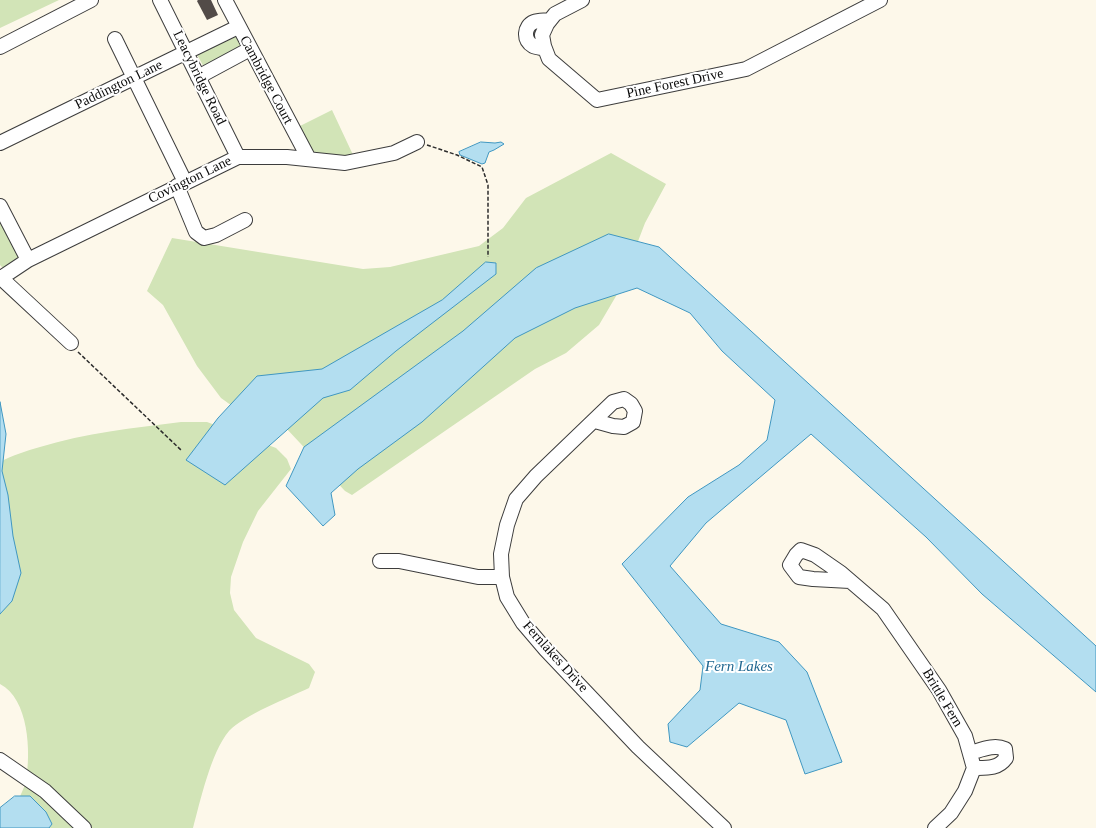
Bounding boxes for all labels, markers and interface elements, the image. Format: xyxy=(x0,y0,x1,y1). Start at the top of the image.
street label: Leacybridge Road xyxy=(169,28,229,128)
street label: Cambridge Court xyxy=(236,33,296,127)
street label: Paddington Lane xyxy=(73,57,165,113)
street label: Pine Forest Drive xyxy=(625,66,725,102)
street label: Covington Lane xyxy=(146,153,234,207)
street label: Fernlakes Drive xyxy=(519,618,591,696)
water label: Fern Lakes xyxy=(705,658,773,676)
street label: Brittle Fern xyxy=(918,666,966,730)

